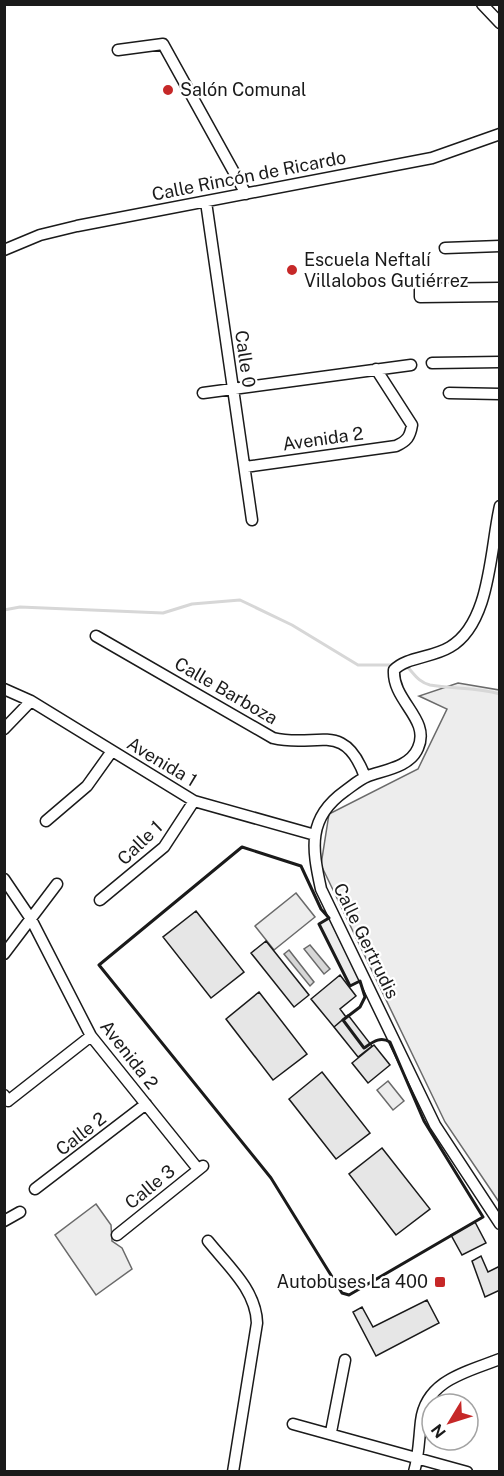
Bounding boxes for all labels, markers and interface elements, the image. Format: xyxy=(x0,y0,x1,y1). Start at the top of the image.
place label: Salón Comunal xyxy=(180,79,306,100)
marker: Salón Comunal xyxy=(161,83,175,97)
street label: Calle Rincón de Ricardo xyxy=(150,146,348,205)
place label: Escuela Neftalí Villalobos Gutiérrez xyxy=(304,249,469,291)
marker: Escuela Neftalí Villalobos Gutiérrez xyxy=(285,263,299,277)
street label: Calle 0 xyxy=(231,329,260,389)
street label: Avenida 2 xyxy=(281,422,365,455)
street label: Calle Barboza xyxy=(171,653,281,728)
street label: Avenida 1 xyxy=(123,732,201,791)
street label: Calle 1 xyxy=(113,816,166,869)
street label: Calle Gertrudis xyxy=(329,880,403,1002)
street label: Avenida 2 xyxy=(96,1016,163,1093)
street label: Calle 2 xyxy=(52,1108,110,1160)
street label: Calle 3 xyxy=(120,1160,179,1213)
place label: Autobuses La 400 xyxy=(277,1271,428,1292)
marker: Autobuses La 400 xyxy=(433,1275,447,1289)
north arrow xyxy=(420,1392,480,1452)
text: N xyxy=(427,1420,450,1442)

